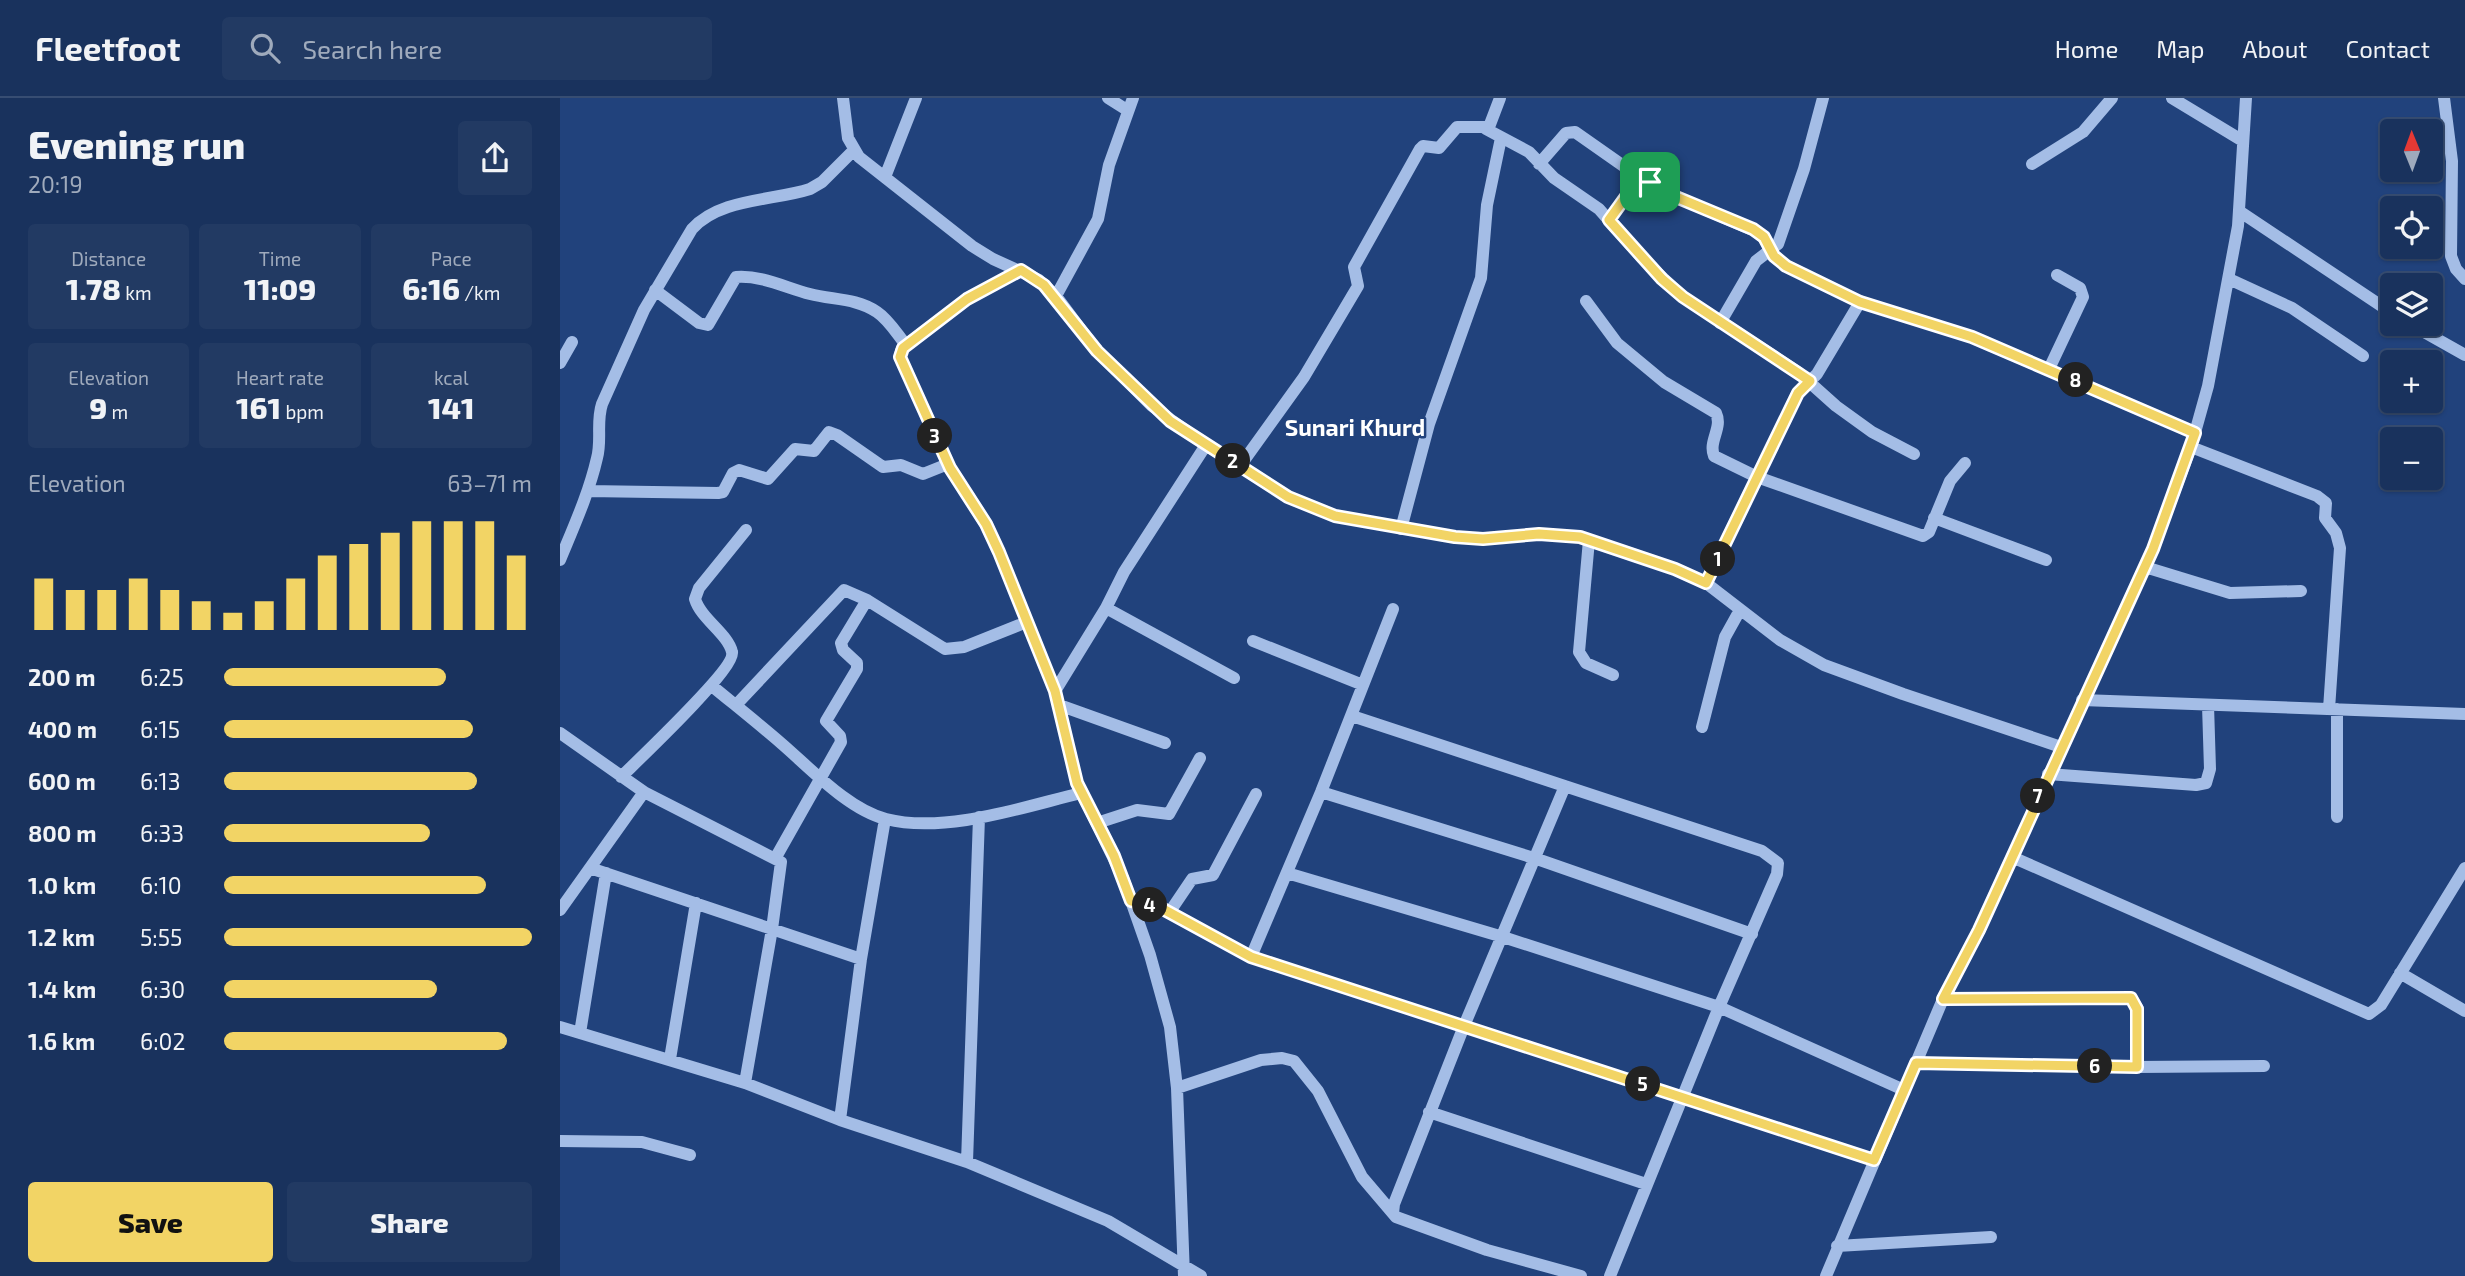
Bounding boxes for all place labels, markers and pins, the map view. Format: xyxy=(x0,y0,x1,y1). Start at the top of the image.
pin xyxy=(1620,152,1680,212)
pin: 8 xyxy=(2058,362,2094,398)
pin: 3 xyxy=(918,418,952,454)
pin: 2 xyxy=(1216,444,1250,478)
pin: 1 xyxy=(1700,542,1736,576)
pin: 7 xyxy=(2020,778,2056,814)
pin: 4 xyxy=(1132,888,1168,922)
pin: 6 xyxy=(2078,1048,2112,1084)
pin: 5 xyxy=(1626,1066,1660,1102)

